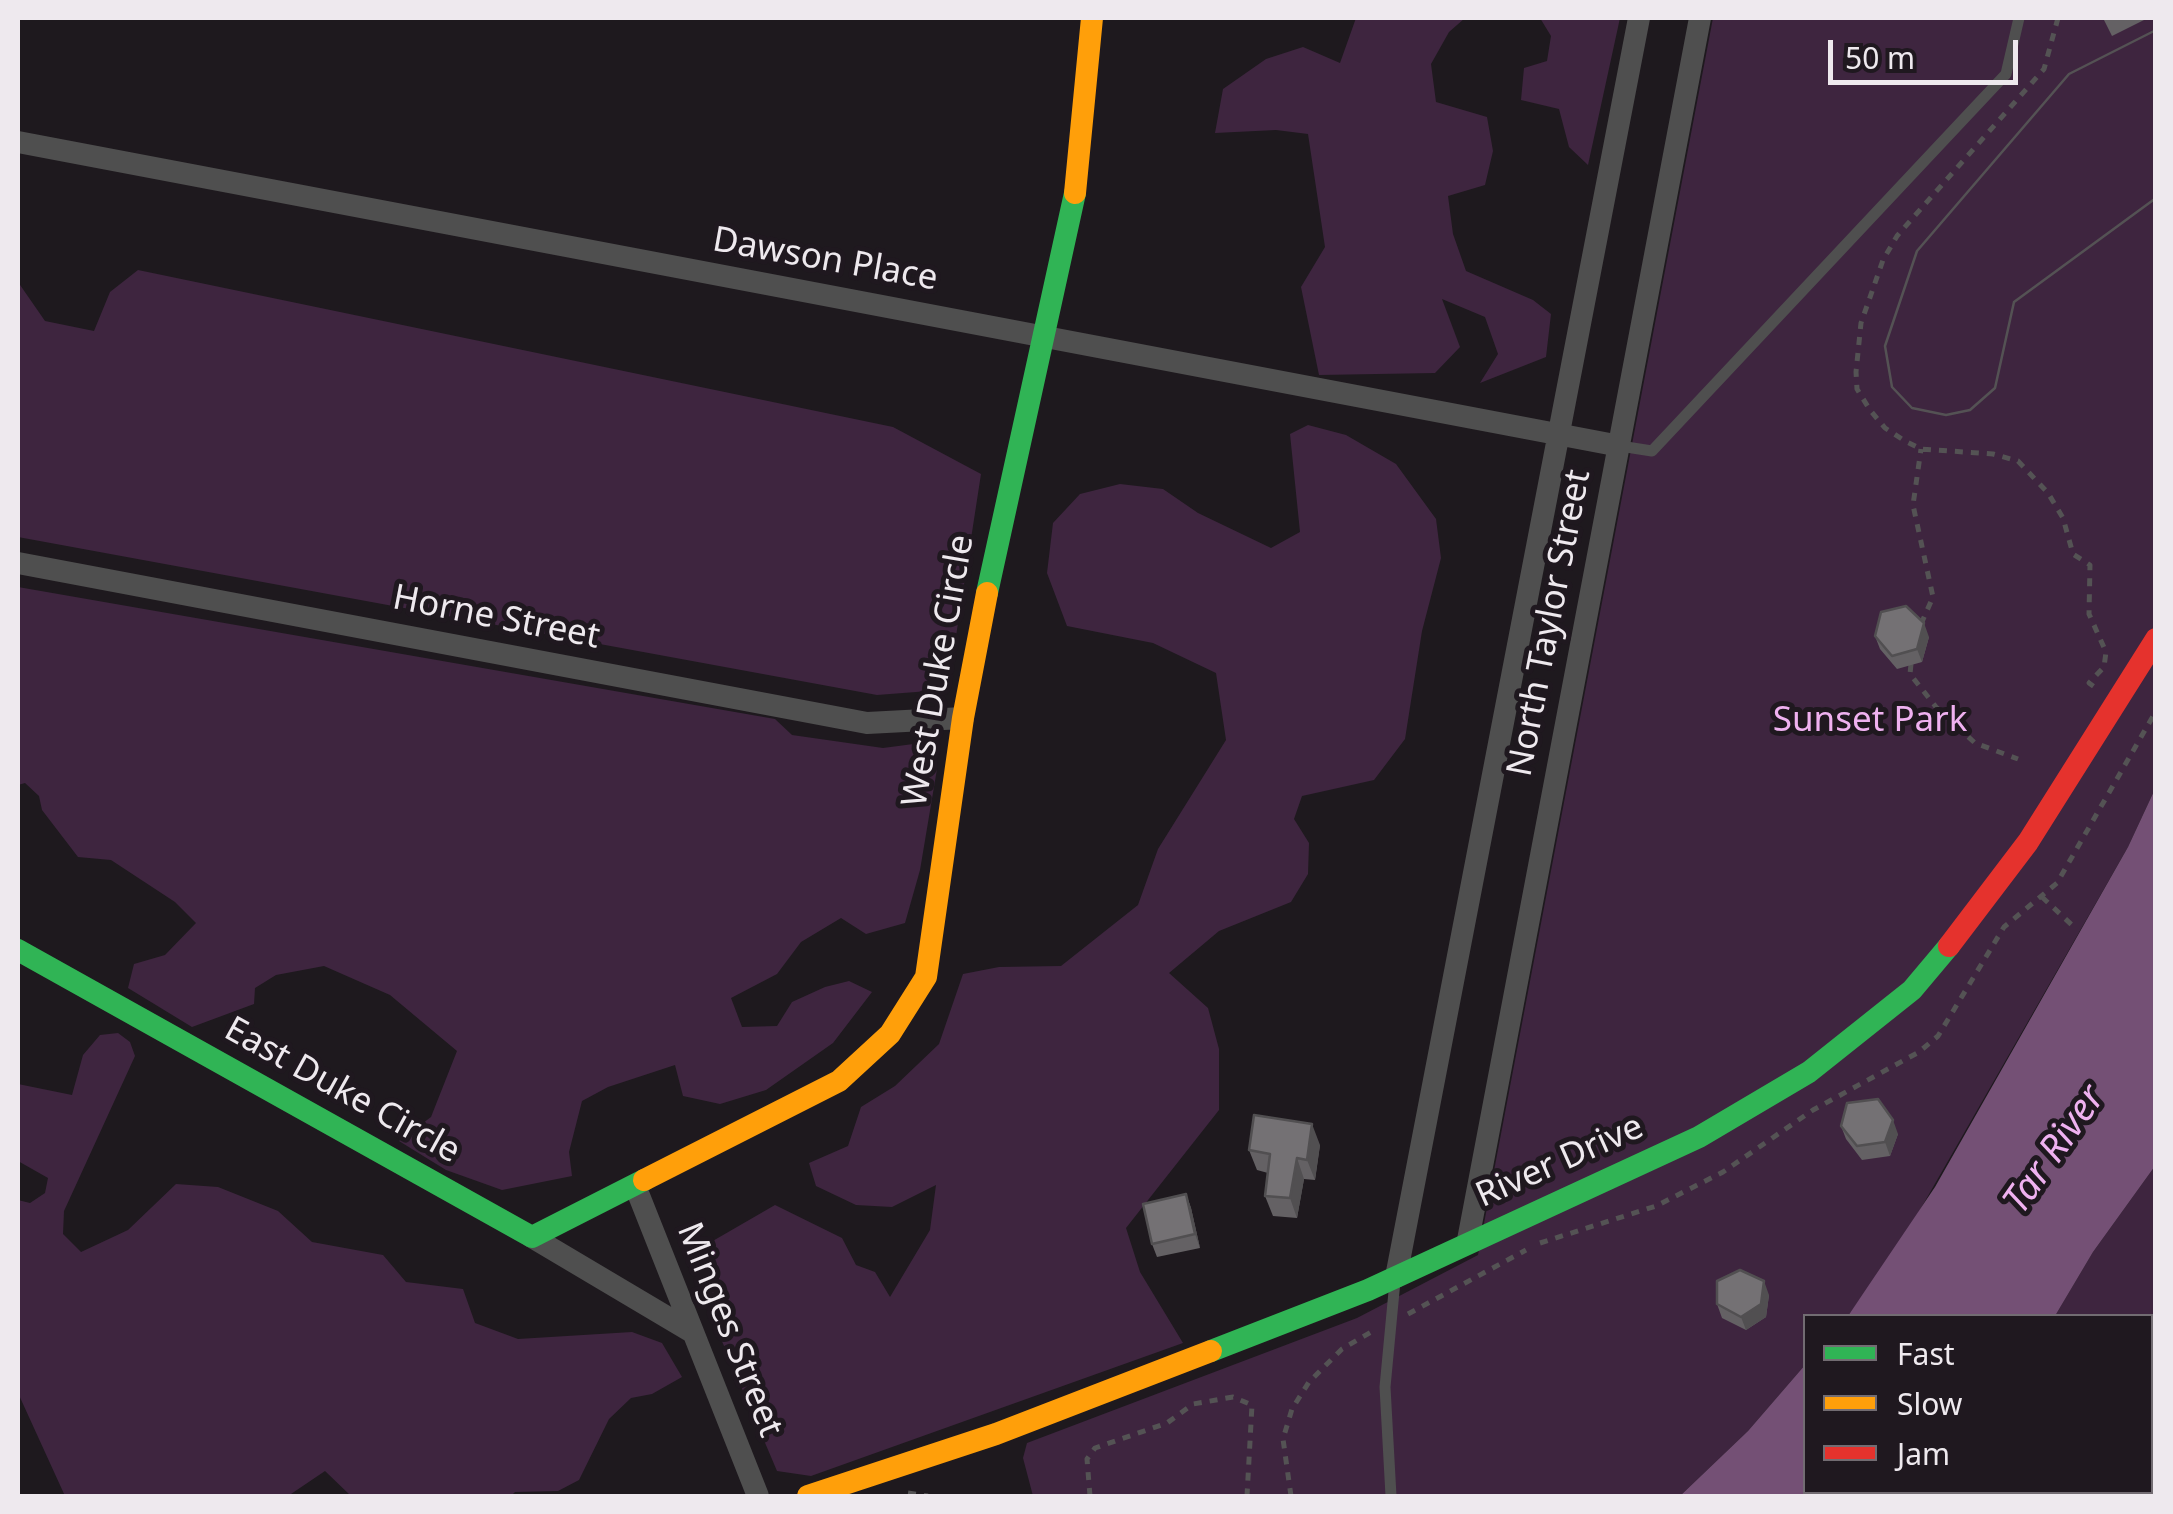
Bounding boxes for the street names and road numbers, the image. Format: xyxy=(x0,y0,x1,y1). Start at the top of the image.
street label: Dawson Place xyxy=(709,220,941,300)
street label: North Taylor Street xyxy=(1500,466,1600,780)
street label: West Duke Circle xyxy=(894,532,984,810)
street label: Horne Street xyxy=(389,577,603,659)
street label: East Duke Circle xyxy=(217,1009,467,1173)
street label: River Drive xyxy=(1470,1107,1650,1217)
street label: Minges Street xyxy=(667,1217,791,1443)

